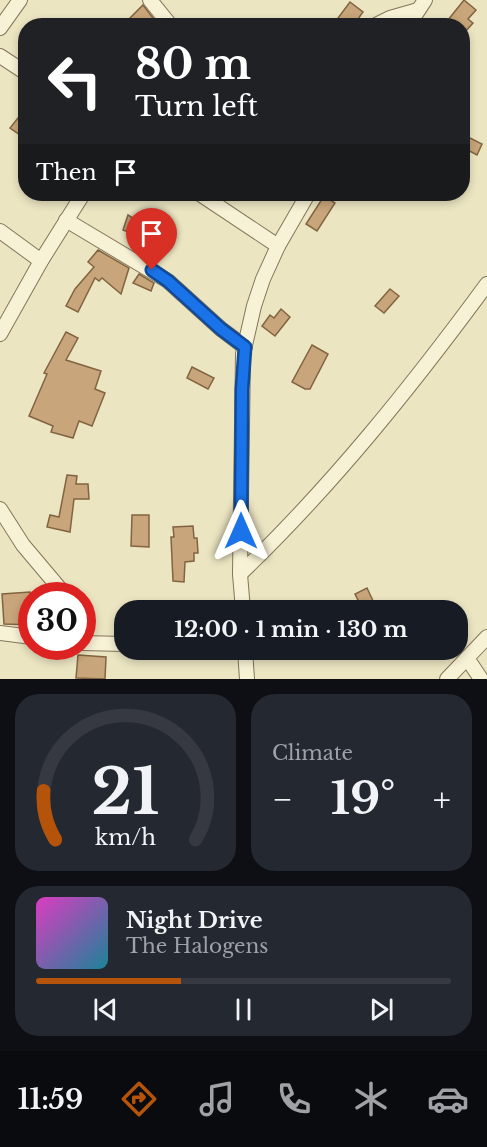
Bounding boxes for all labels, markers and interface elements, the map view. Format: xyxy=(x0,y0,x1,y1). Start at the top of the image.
text: 80 m xyxy=(135,38,251,90)
icon: left xyxy=(36,42,114,120)
text: Turn left xyxy=(135,90,258,123)
icon: arrive xyxy=(109,156,142,189)
text: Then xyxy=(36,159,97,186)
pin xyxy=(126,208,177,270)
icon: arrive xyxy=(135,217,168,250)
position arrow xyxy=(209,499,273,563)
speed limit sign: 30 xyxy=(18,582,96,660)
text: 12:00 · 1 min · 130 m xyxy=(174,616,408,643)
text: Climate xyxy=(272,741,353,765)
text: 21 xyxy=(92,753,159,831)
text: 19° xyxy=(330,770,395,826)
text: − xyxy=(272,779,293,820)
text: + xyxy=(433,779,451,820)
text: km/h xyxy=(95,824,156,851)
text: Night Drive xyxy=(126,907,263,934)
text: The Halogens xyxy=(126,934,268,958)
icon: previous xyxy=(89,993,122,1026)
icon: pause xyxy=(227,993,260,1026)
icon: next xyxy=(365,993,398,1026)
icon: directions xyxy=(118,1078,160,1120)
icon: music xyxy=(196,1078,238,1120)
icon: phone xyxy=(273,1078,315,1120)
icon: climate xyxy=(350,1078,392,1120)
icon: car xyxy=(427,1078,469,1120)
text: 11:59 xyxy=(18,1083,83,1116)

